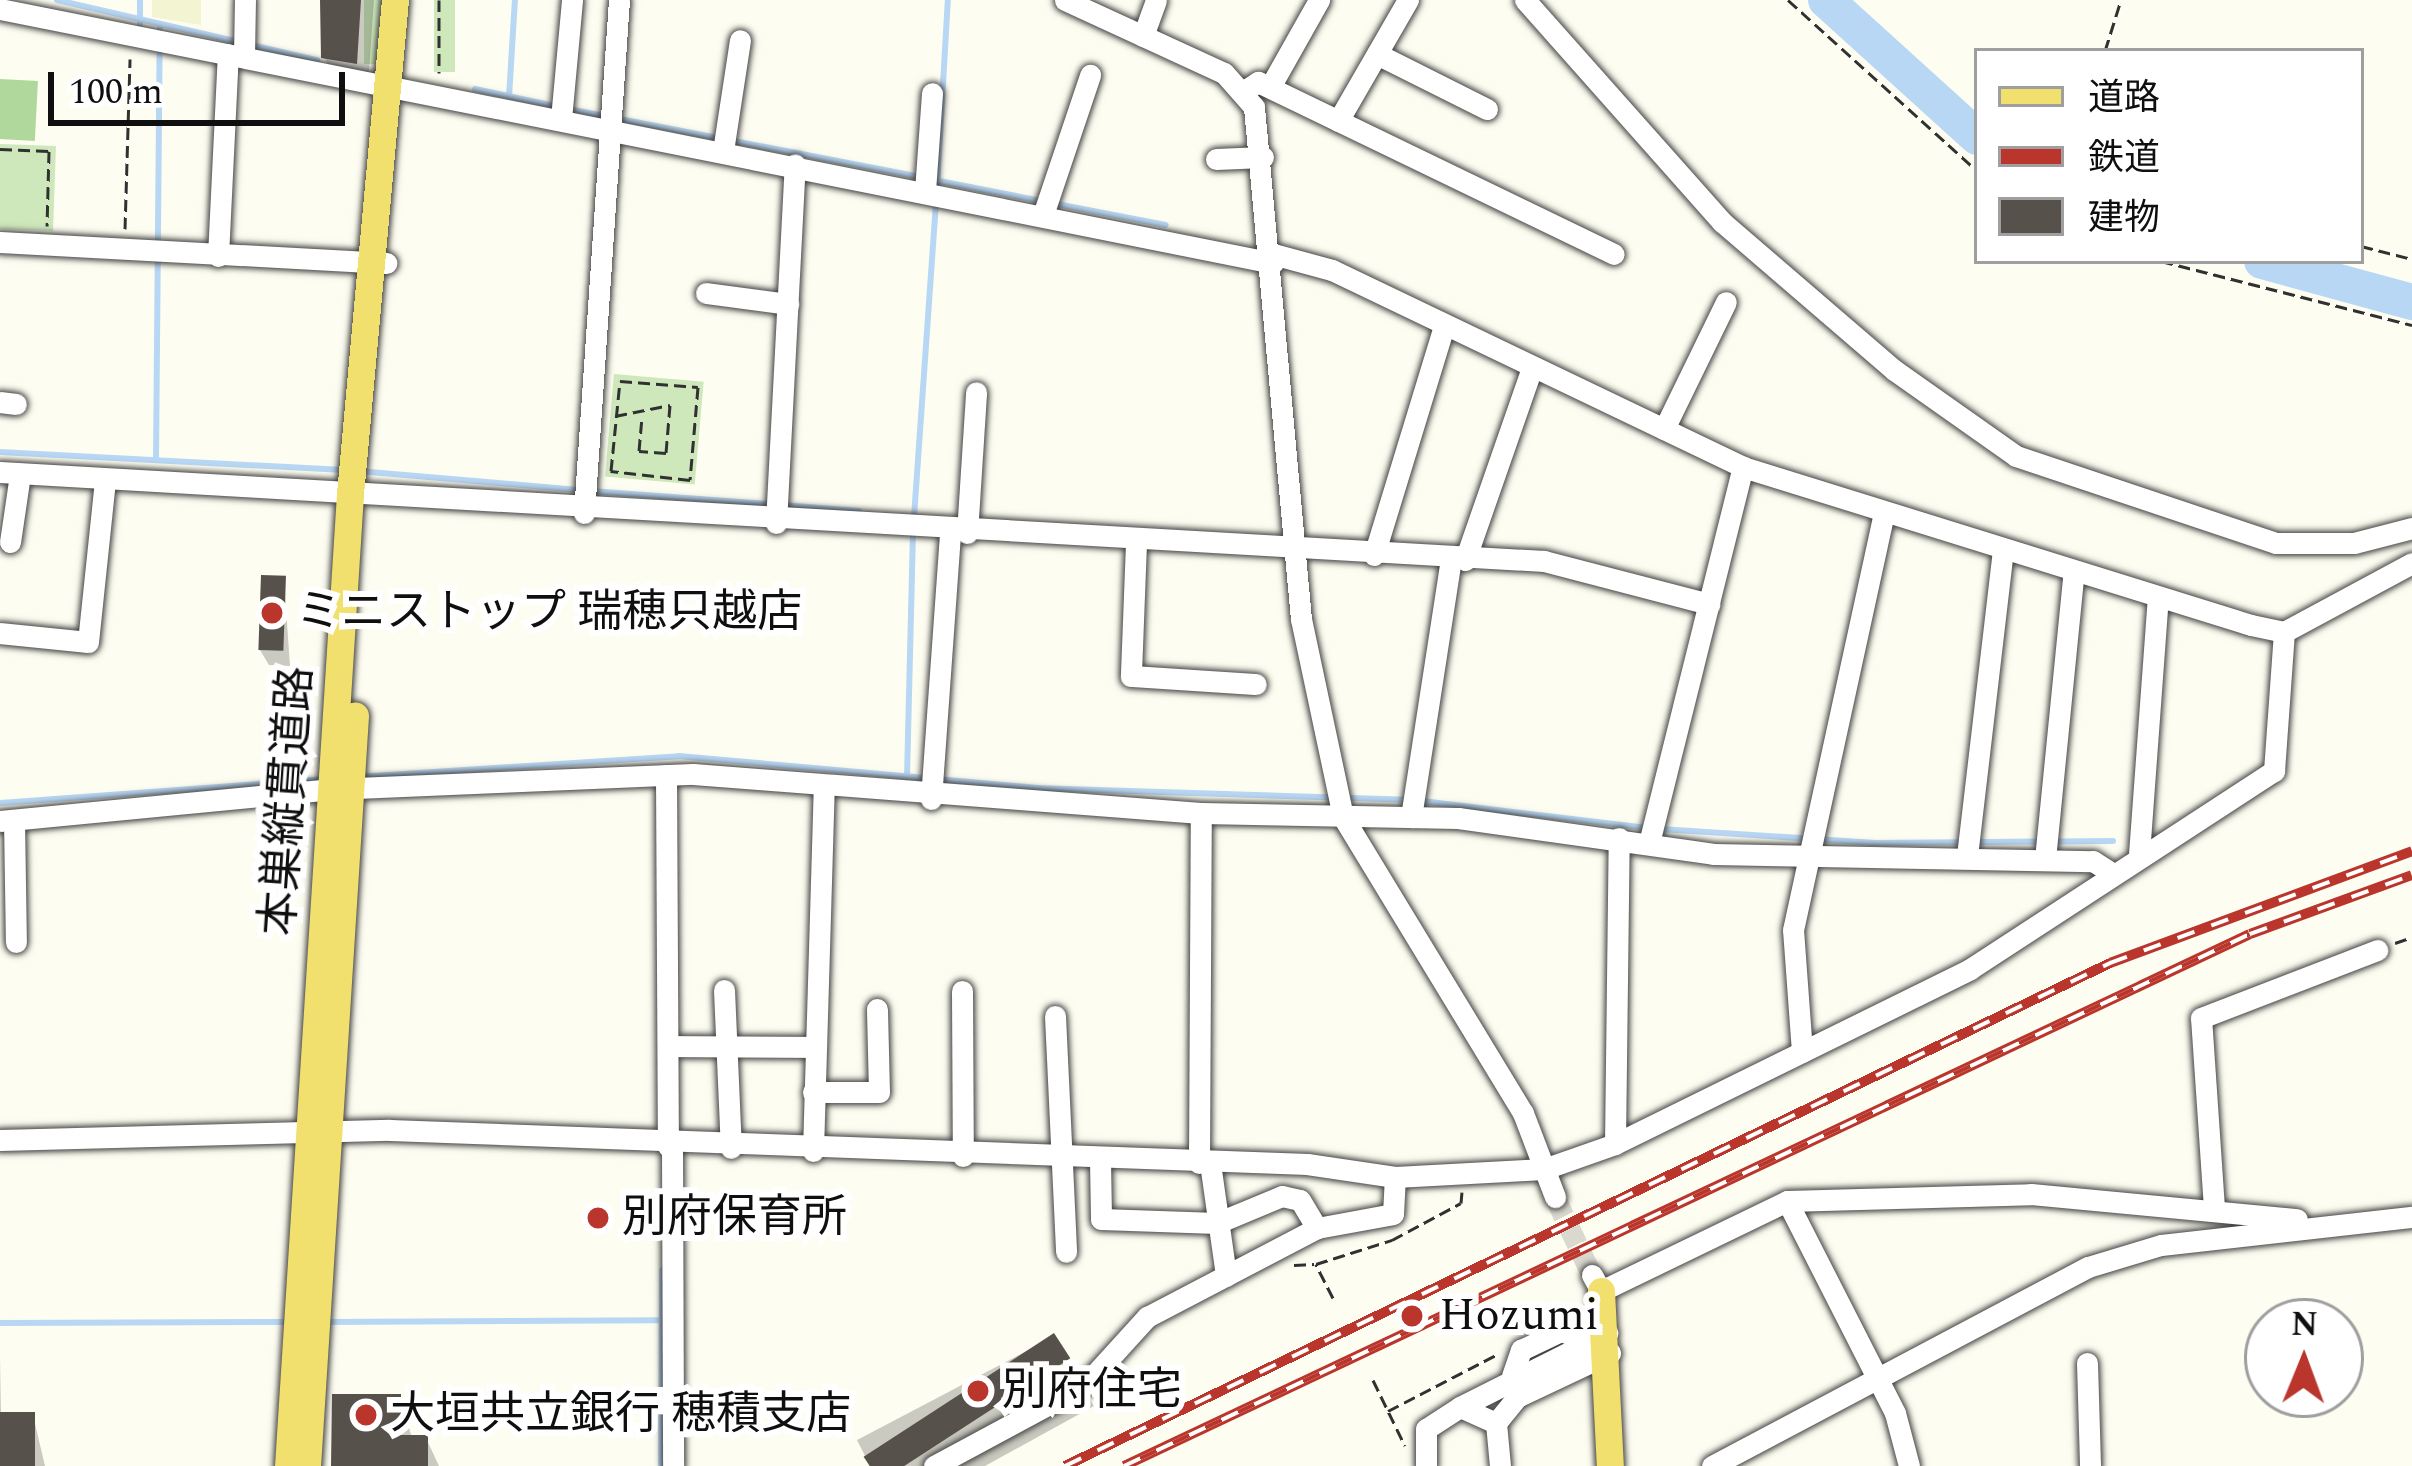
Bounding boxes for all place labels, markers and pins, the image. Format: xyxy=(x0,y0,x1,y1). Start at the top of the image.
place label: ミニストップ 瑞穂只越店 xyxy=(296,586,802,640)
marker: ミニストップ 瑞穂只越店 xyxy=(259,600,285,626)
place label: 別府保育所 xyxy=(622,1191,847,1245)
marker: 別府保育所 xyxy=(585,1205,611,1231)
place label: Hozumi xyxy=(1439,1289,1599,1343)
marker: Hozumi xyxy=(1396,1300,1428,1332)
place label: 別府住宅 xyxy=(1002,1364,1182,1418)
marker: 別府住宅 xyxy=(965,1378,991,1404)
place label: 大垣共立銀行 穂積支店 xyxy=(390,1388,851,1442)
marker: 大垣共立銀行 穂積支店 xyxy=(353,1402,379,1428)

